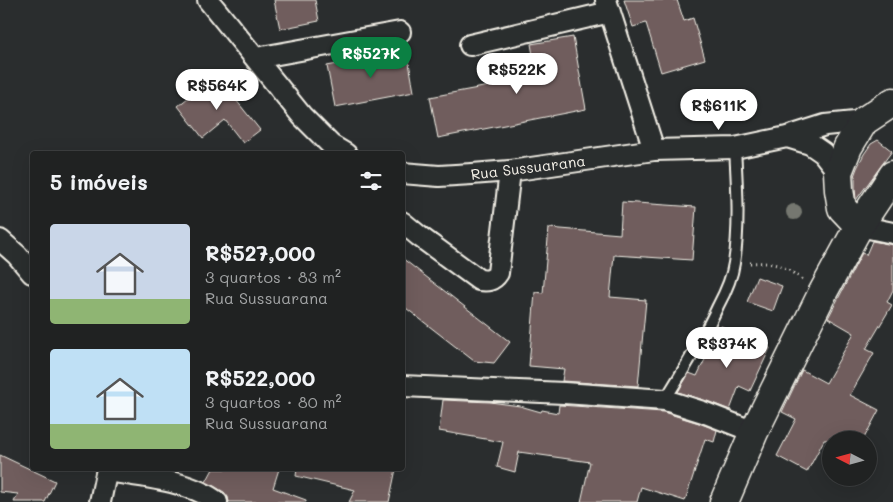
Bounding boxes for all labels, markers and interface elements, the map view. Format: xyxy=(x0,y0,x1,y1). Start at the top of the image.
pin: R$527K xyxy=(330,36,412,79)
text: R$527K xyxy=(342,42,400,63)
pin: R$522K xyxy=(476,52,558,95)
text: R$522K xyxy=(488,58,546,79)
pin: R$564K xyxy=(176,68,258,111)
text: R$564K xyxy=(187,74,247,95)
pin: R$611K xyxy=(678,88,760,131)
text: R$611K xyxy=(691,94,747,115)
street label: Rua Sussuarana xyxy=(470,150,586,184)
icon: filters xyxy=(357,167,385,195)
text: 5 imóveis xyxy=(50,168,148,195)
text: R$527,000 xyxy=(205,239,315,266)
icon: home xyxy=(90,244,150,304)
text: 3 quartos · 83 m² xyxy=(205,266,341,287)
text: Rua Sussuarana xyxy=(205,287,328,308)
pin: R$374K xyxy=(686,326,768,369)
text: R$374K xyxy=(697,332,757,353)
text: R$522,000 xyxy=(205,364,315,391)
icon: home xyxy=(90,369,150,429)
text: 3 quartos · 80 m² xyxy=(205,391,342,412)
text: Rua Sussuarana xyxy=(205,412,328,433)
north arrow xyxy=(822,431,878,486)
map controls xyxy=(822,431,877,486)

